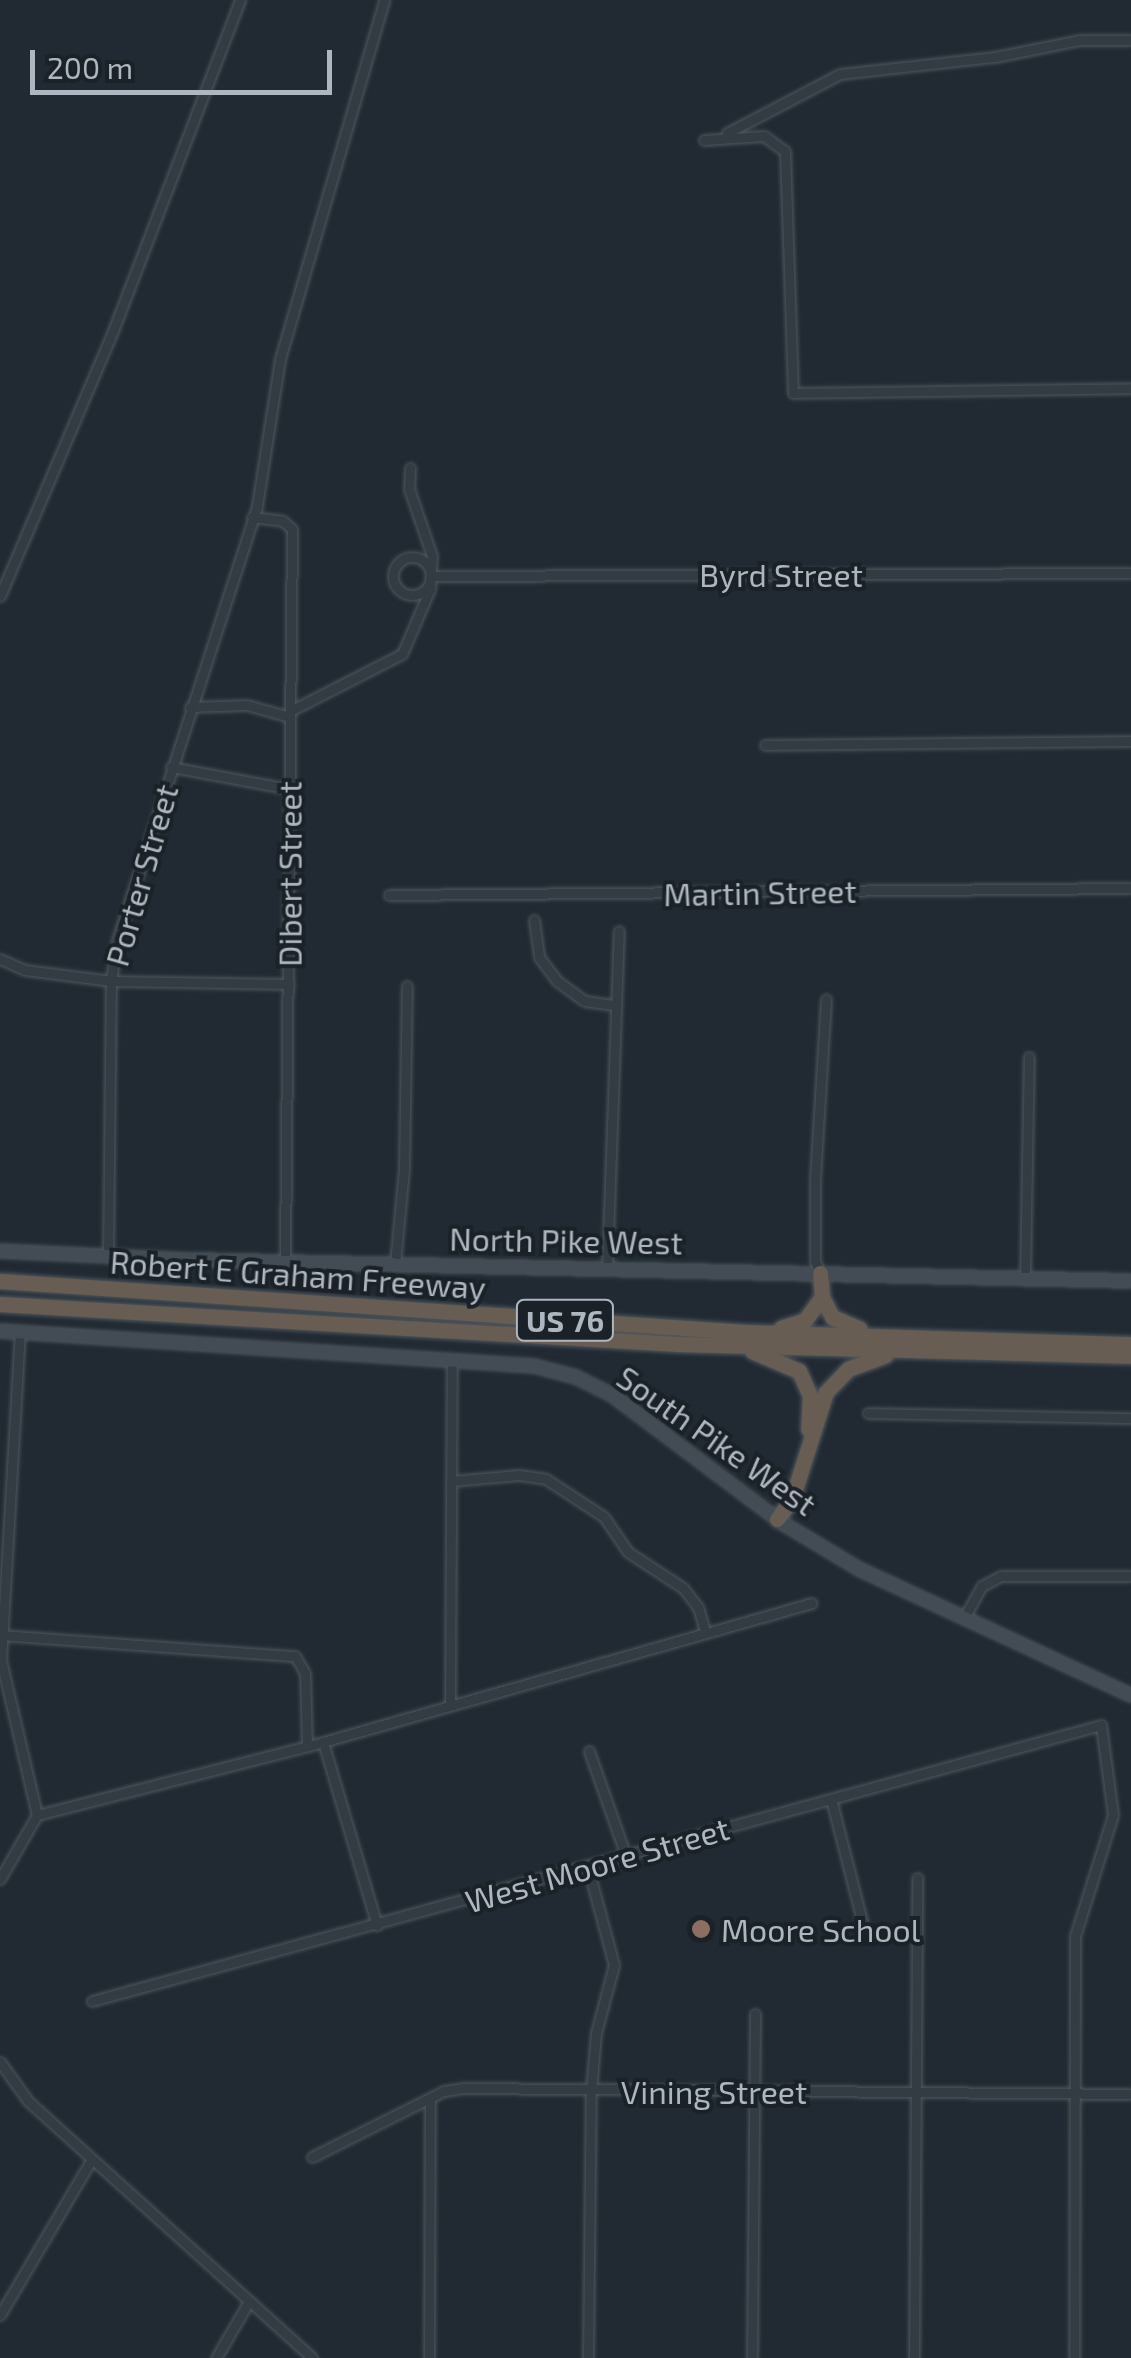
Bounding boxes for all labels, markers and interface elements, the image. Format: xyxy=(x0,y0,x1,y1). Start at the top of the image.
scale bar xyxy=(35,30,338,92)
text: 200 m xyxy=(47,49,133,85)
street label: Byrd Street xyxy=(699,555,863,593)
street label: Porter Street xyxy=(97,779,185,971)
street label: Dibert Street xyxy=(270,781,308,967)
street label: Martin Street xyxy=(663,871,857,913)
street label: North Pike West xyxy=(449,1219,683,1261)
street label: Robert E Graham Freeway xyxy=(109,1242,487,1306)
road number: US 76 xyxy=(515,1295,615,1345)
street label: South Pike West xyxy=(610,1357,824,1523)
street label: West Moore Street xyxy=(461,1808,733,1920)
place label: Moore School xyxy=(721,1910,920,1948)
marker: Moore School xyxy=(690,1918,712,1940)
street label: Vining Street xyxy=(621,2072,807,2110)

